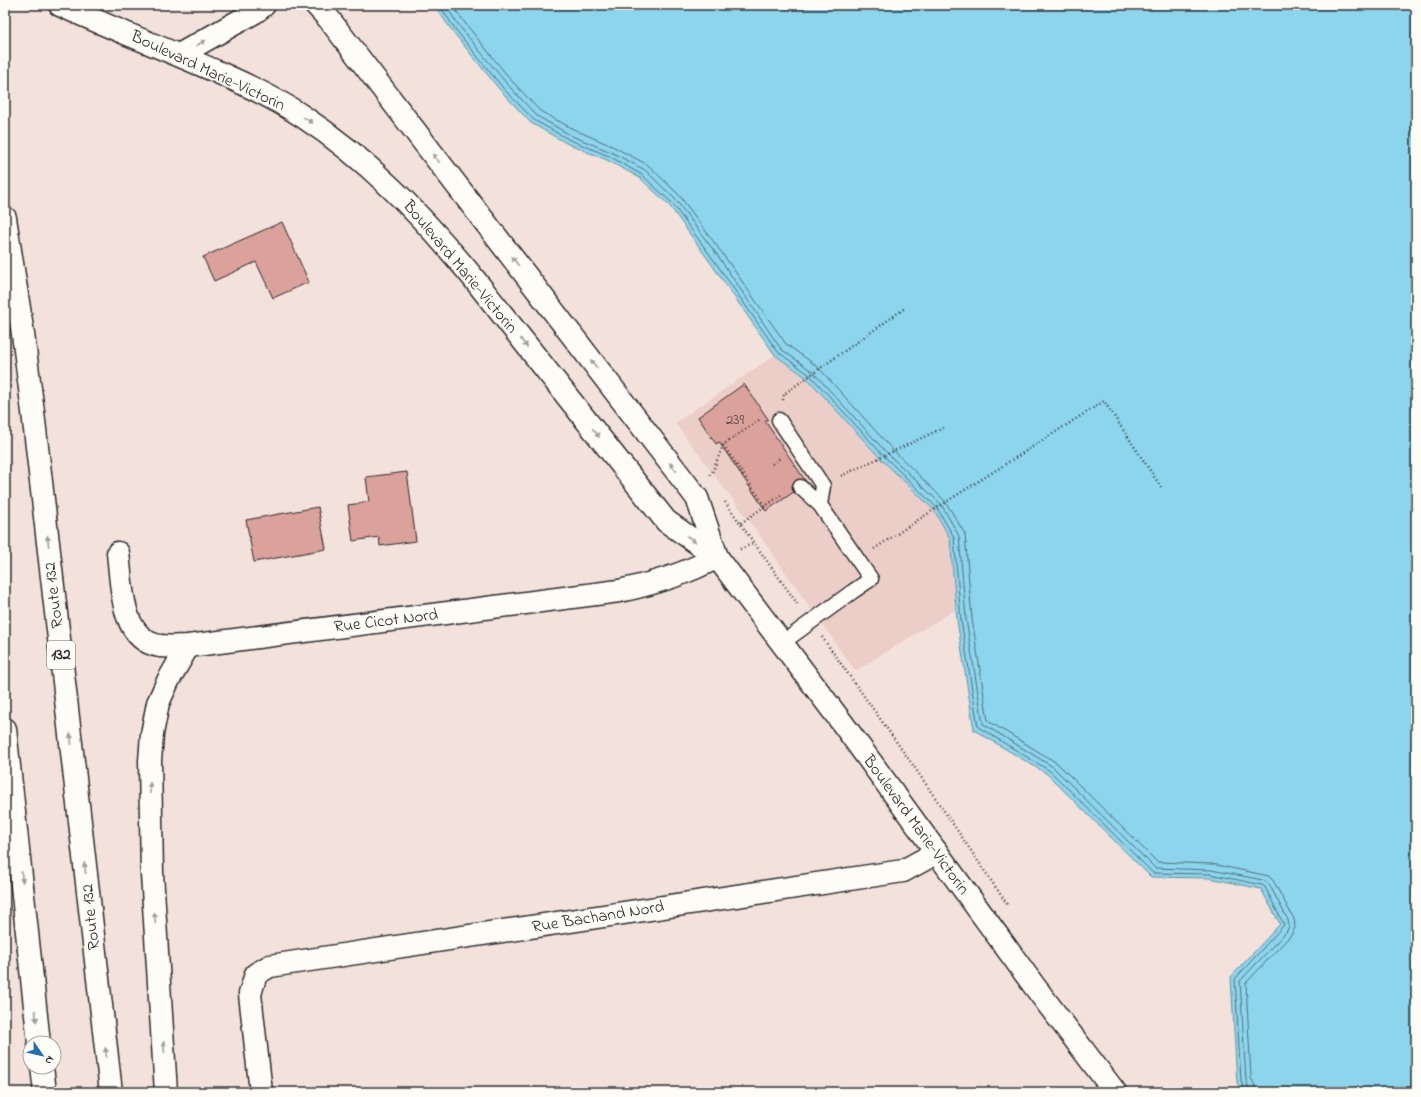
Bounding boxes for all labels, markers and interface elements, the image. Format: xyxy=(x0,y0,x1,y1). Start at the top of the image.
street label: Boulevard Marie-Victorin xyxy=(126,24,289,118)
one-way arrow xyxy=(195,39,207,46)
one-way arrow xyxy=(303,116,314,124)
one-way arrow xyxy=(431,152,440,163)
street label: Boulevard Marie-Victorin xyxy=(396,194,523,339)
one-way arrow xyxy=(511,255,519,266)
one-way arrow xyxy=(520,338,529,349)
one-way arrow xyxy=(590,358,598,369)
house number: 239 xyxy=(726,409,745,431)
one-way arrow xyxy=(591,427,600,438)
one-way arrow xyxy=(670,462,678,472)
one-way arrow xyxy=(45,534,51,547)
one-way arrow xyxy=(686,535,696,543)
street label: Route 132 xyxy=(38,561,70,629)
street label: Rue Cicot Nord xyxy=(332,602,440,640)
road number: 132 xyxy=(47,641,75,669)
one-way arrow xyxy=(68,733,74,745)
street label: Boulevard Marie-Victorin xyxy=(856,749,975,900)
one-way arrow xyxy=(147,781,153,794)
one-way arrow xyxy=(82,862,89,874)
one-way arrow xyxy=(18,871,25,883)
street label: Route 132 xyxy=(75,883,107,951)
street label: Rue Bachand Nord xyxy=(530,894,666,940)
one-way arrow xyxy=(152,912,159,924)
one-way arrow xyxy=(33,1010,40,1022)
north arrow xyxy=(22,1035,62,1075)
one-way arrow xyxy=(160,1041,167,1053)
one-way arrow xyxy=(103,1047,109,1059)
text: N xyxy=(41,1052,58,1068)

